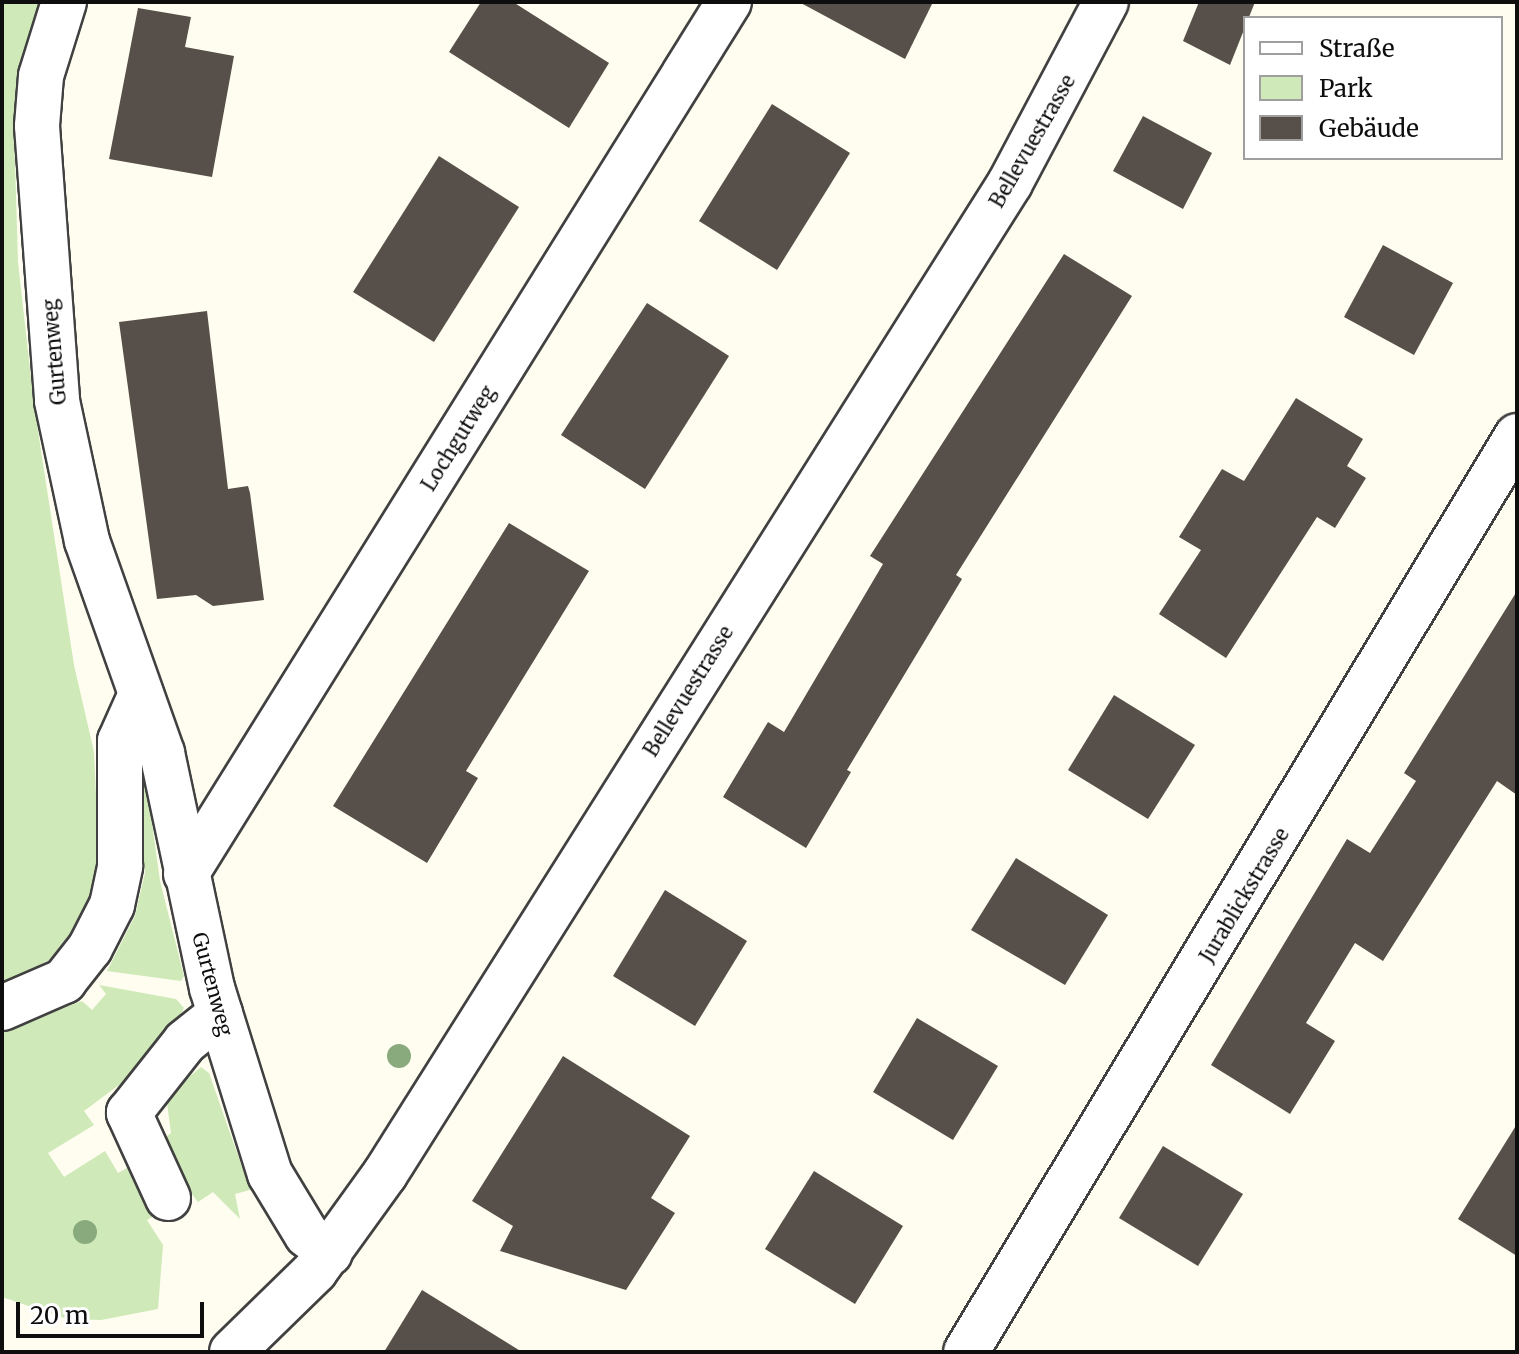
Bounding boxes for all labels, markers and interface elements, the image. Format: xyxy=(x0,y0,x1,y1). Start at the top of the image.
legend xyxy=(1243,16,1503,160)
text: Straße xyxy=(1319,33,1394,64)
street label: Bellevuestrasse xyxy=(984,70,1080,212)
text: Park xyxy=(1319,73,1372,104)
text: Gebäude xyxy=(1319,113,1419,144)
street label: Gurtenweg xyxy=(37,298,71,406)
street label: Lochgutweg xyxy=(416,381,500,495)
street label: Bellevuestrasse xyxy=(638,621,738,761)
street label: Jurablickstrasse xyxy=(1194,823,1294,967)
street label: Gurtenweg xyxy=(188,930,238,1038)
scale bar xyxy=(20,1286,208,1336)
text: 20 m xyxy=(30,1300,89,1331)

